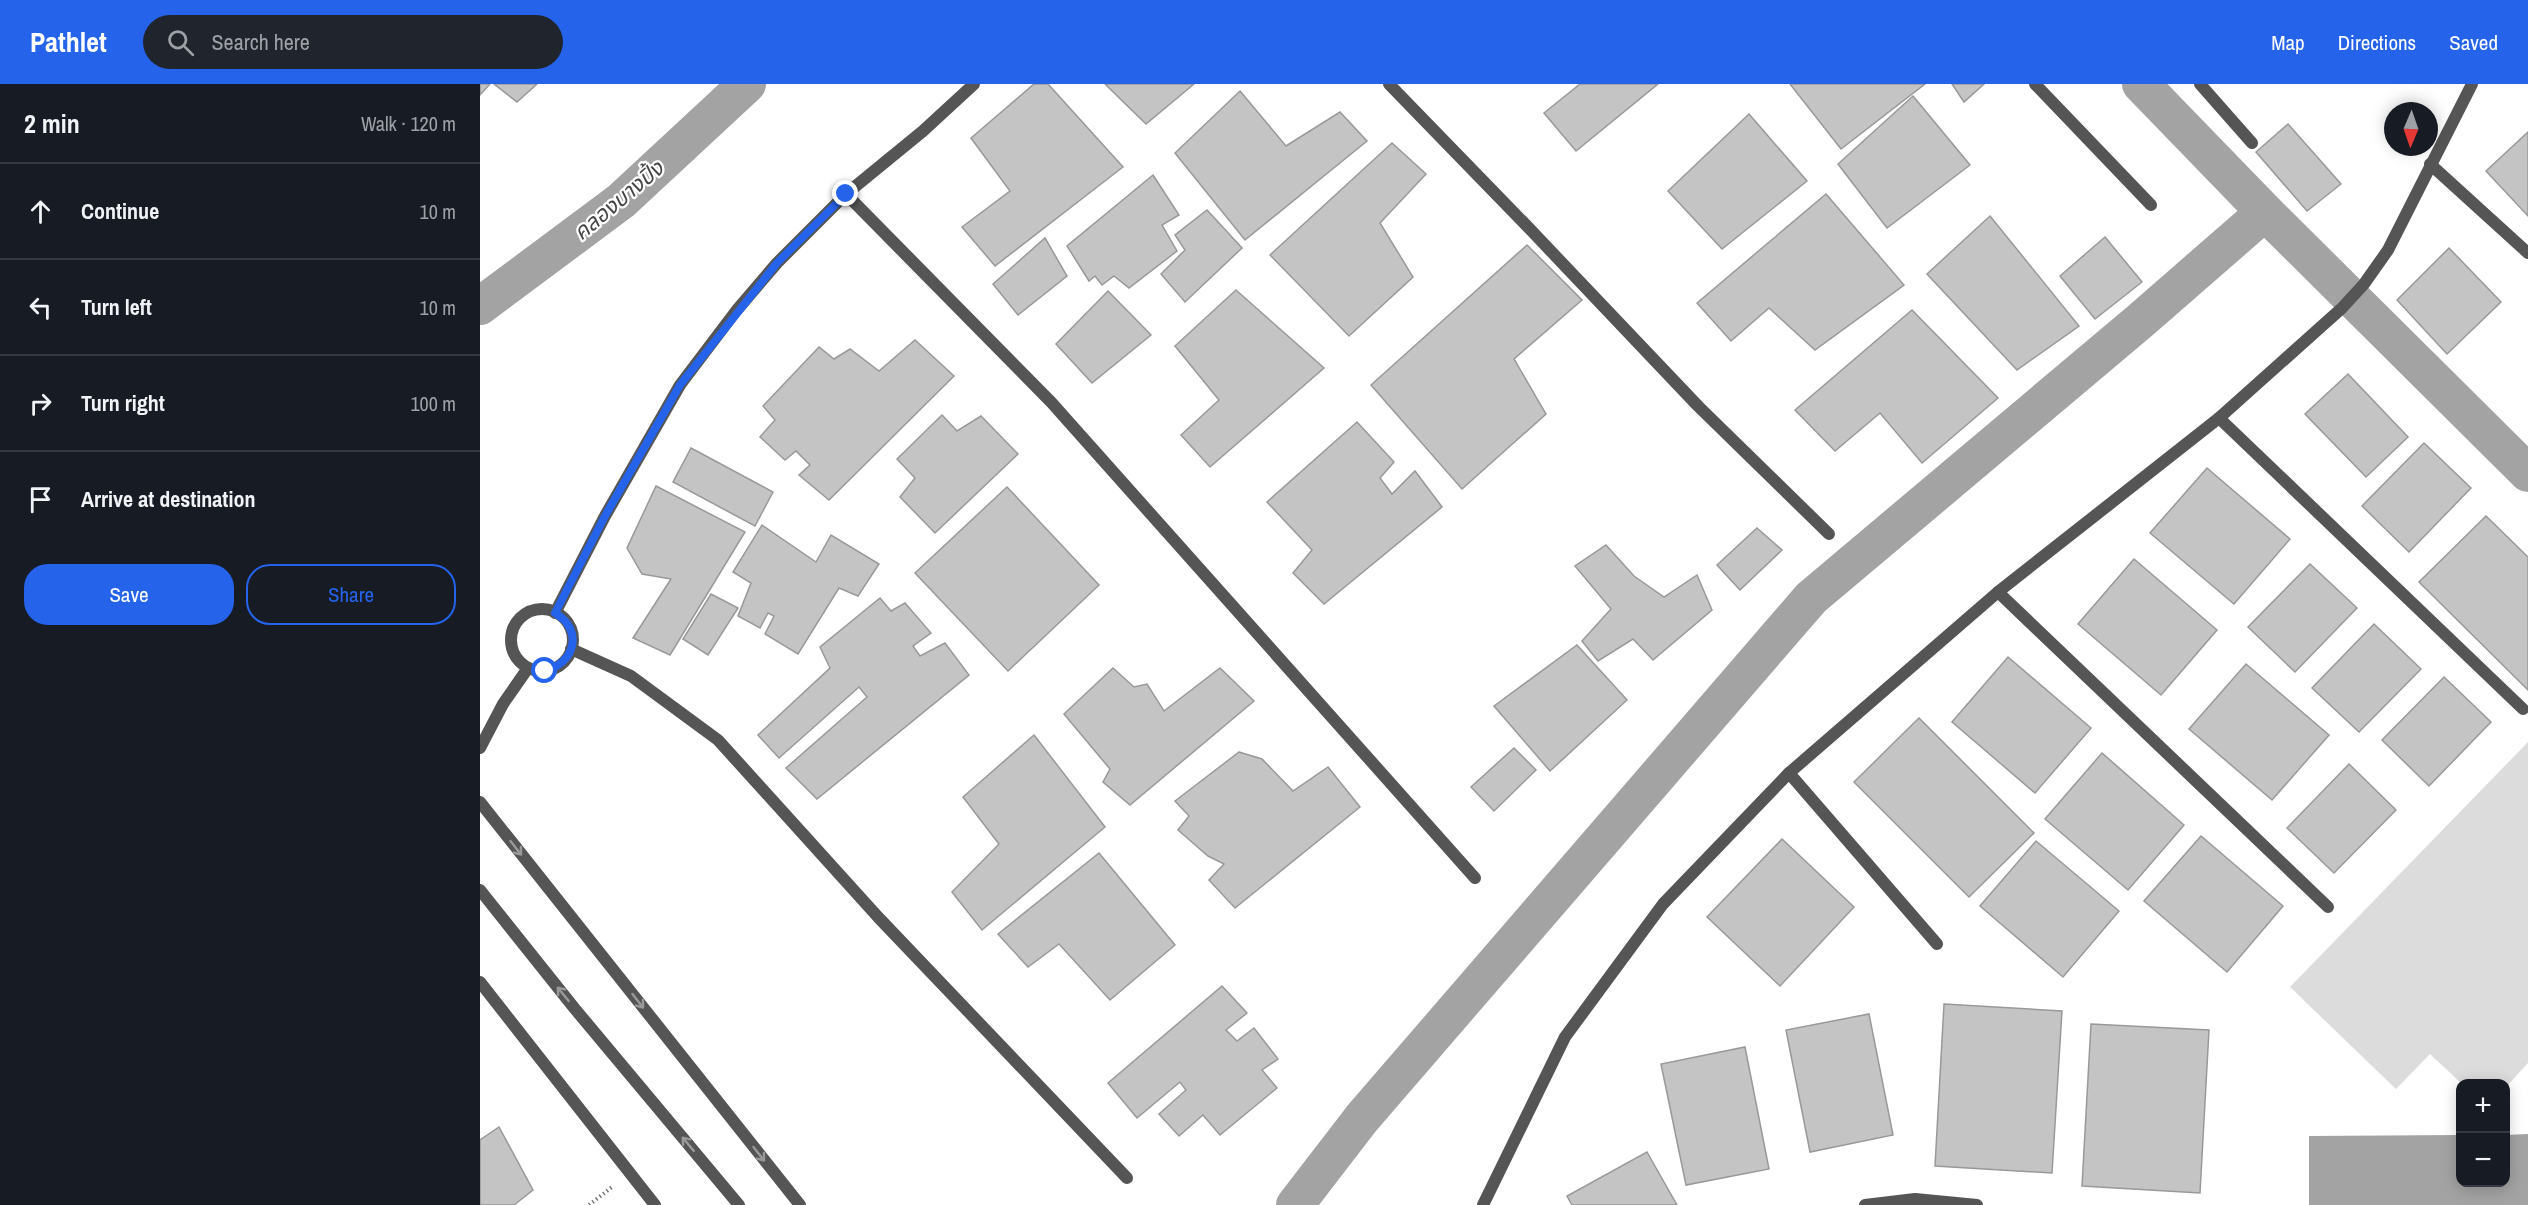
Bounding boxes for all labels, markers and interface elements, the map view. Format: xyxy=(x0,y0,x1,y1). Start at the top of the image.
search box xyxy=(143,15,563,69)
text: Pathlet xyxy=(30,23,107,61)
icon: search xyxy=(164,26,197,59)
text: Search here xyxy=(212,27,310,57)
text: Map xyxy=(2271,28,2305,57)
text: Directions xyxy=(2338,28,2416,57)
text: Saved xyxy=(2449,28,2498,57)
north arrow xyxy=(2384,102,2438,156)
text: 2 min xyxy=(24,106,80,141)
text: Walk · 120 m xyxy=(361,110,456,137)
water label: คลองบางปิ้ง xyxy=(566,153,671,247)
route end xyxy=(832,180,858,206)
icon: ahead xyxy=(24,195,57,228)
text: Continue xyxy=(81,196,159,226)
text: 10 m xyxy=(420,198,456,225)
icon: left xyxy=(24,291,57,324)
text: Turn left xyxy=(81,292,152,322)
text: 10 m xyxy=(420,294,456,321)
icon: right xyxy=(24,387,57,420)
text: Turn right xyxy=(81,388,165,418)
text: 100 m xyxy=(410,390,456,417)
icon: arrive xyxy=(24,483,57,516)
text: Arrive at destination xyxy=(81,484,255,514)
button: Save xyxy=(24,564,234,625)
button: Share xyxy=(246,564,456,625)
route start xyxy=(531,657,557,683)
one-way arrow xyxy=(510,840,523,856)
one-way arrow xyxy=(557,986,570,1002)
one-way arrow xyxy=(631,993,644,1009)
map controls xyxy=(2456,1079,2510,1187)
button: + xyxy=(2456,1079,2510,1133)
button: − xyxy=(2456,1133,2510,1187)
one-way arrow xyxy=(681,1136,694,1152)
one-way arrow xyxy=(752,1145,765,1161)

